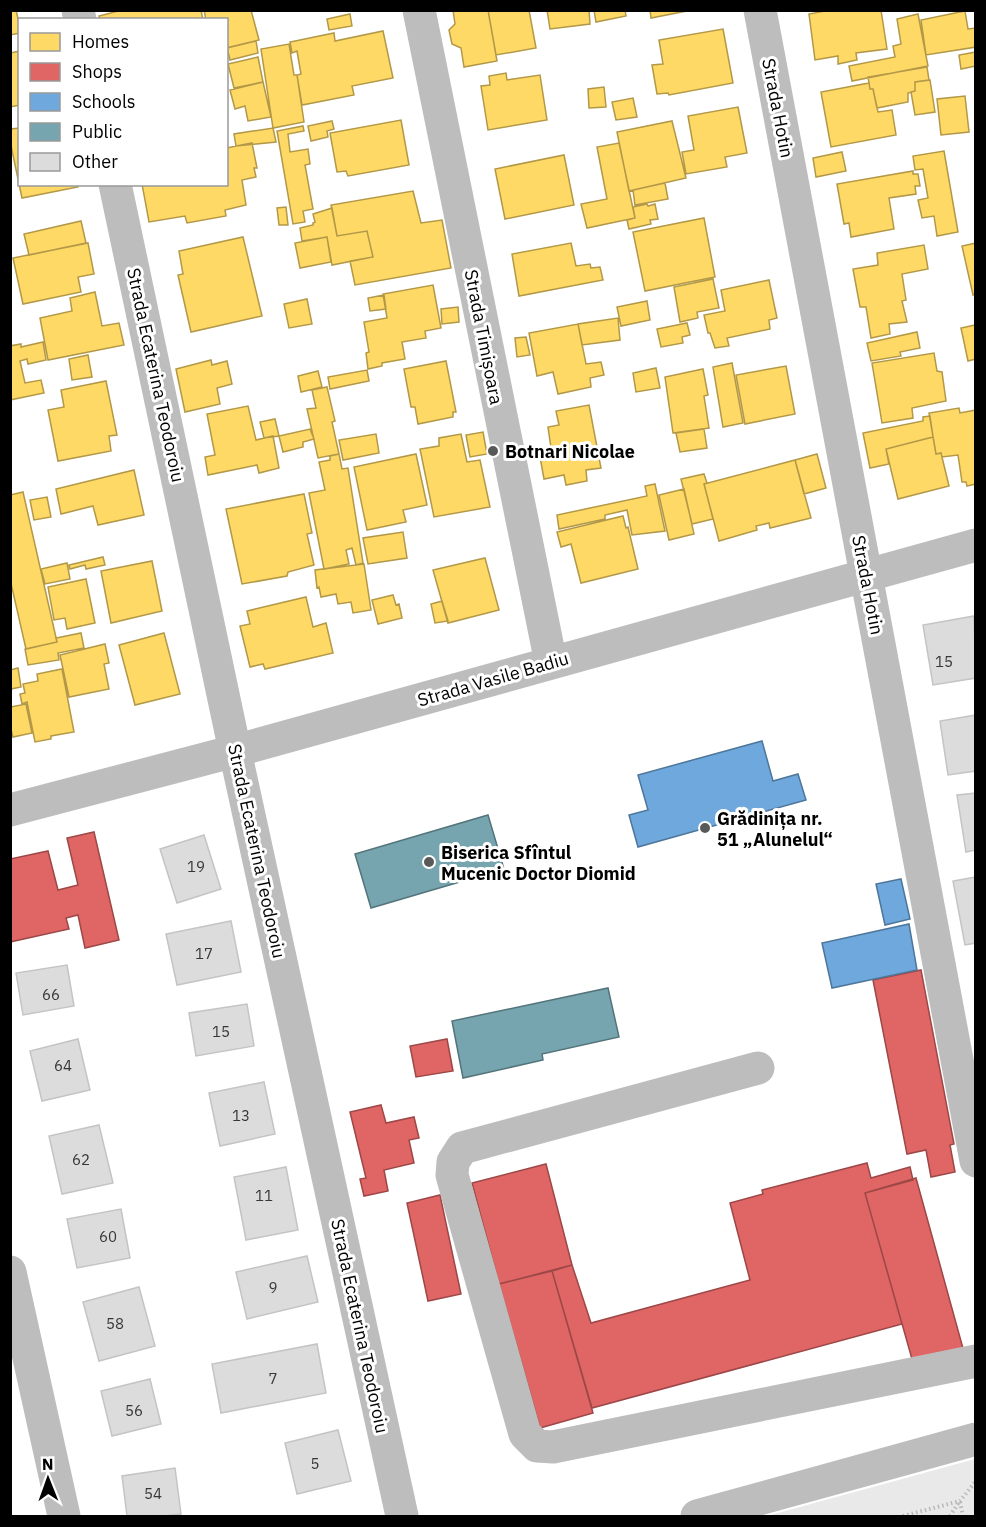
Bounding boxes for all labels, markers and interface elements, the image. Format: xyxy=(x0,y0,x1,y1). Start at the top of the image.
legend xyxy=(18,18,228,186)
text: Homes xyxy=(72,30,129,53)
street label: Strada Hotin xyxy=(757,56,799,160)
text: Shops xyxy=(72,60,122,83)
text: Schools xyxy=(72,90,136,113)
text: Public xyxy=(72,120,122,143)
text: Other xyxy=(72,150,118,173)
street label: Strada Ecaterina Teodoroiu xyxy=(122,266,190,484)
street label: Strada Timișoara xyxy=(460,268,508,407)
place label: Botnari Nicolae xyxy=(505,440,635,463)
marker: Botnari Nicolae xyxy=(486,444,500,458)
street label: Strada Hotin xyxy=(847,533,889,637)
street label: Strada Vasile Badiu xyxy=(415,646,571,712)
house number: 15 xyxy=(935,652,953,671)
street label: Strada Ecaterina Teodoroiu xyxy=(223,742,291,960)
place label: Grădinița nr. 51 „Alunelul“ xyxy=(717,807,833,851)
marker: Grădinița nr. 51 „Alunelul“ xyxy=(698,821,712,835)
place label: Biserica Sfîntul Mucenic Doctor Diomid xyxy=(441,841,636,885)
marker: Biserica Sfîntul Mucenic Doctor Diomid xyxy=(422,855,436,869)
house number: 19 xyxy=(187,857,205,876)
house number: 17 xyxy=(195,944,213,963)
house number: 66 xyxy=(42,985,60,1004)
house number: 15 xyxy=(212,1022,230,1041)
house number: 64 xyxy=(54,1056,72,1075)
house number: 13 xyxy=(232,1106,250,1125)
house number: 62 xyxy=(72,1150,90,1169)
house number: 11 xyxy=(255,1186,273,1205)
street label: Strada Ecaterina Teodoroiu xyxy=(326,1217,394,1435)
house number: 60 xyxy=(99,1227,117,1246)
house number: 9 xyxy=(268,1278,278,1297)
house number: 58 xyxy=(106,1314,124,1333)
house number: 7 xyxy=(268,1369,278,1388)
house number: 56 xyxy=(125,1401,143,1420)
north arrow xyxy=(18,1449,78,1509)
text: N xyxy=(42,1454,54,1474)
house number: 5 xyxy=(310,1454,320,1473)
house number: 54 xyxy=(144,1484,162,1503)

